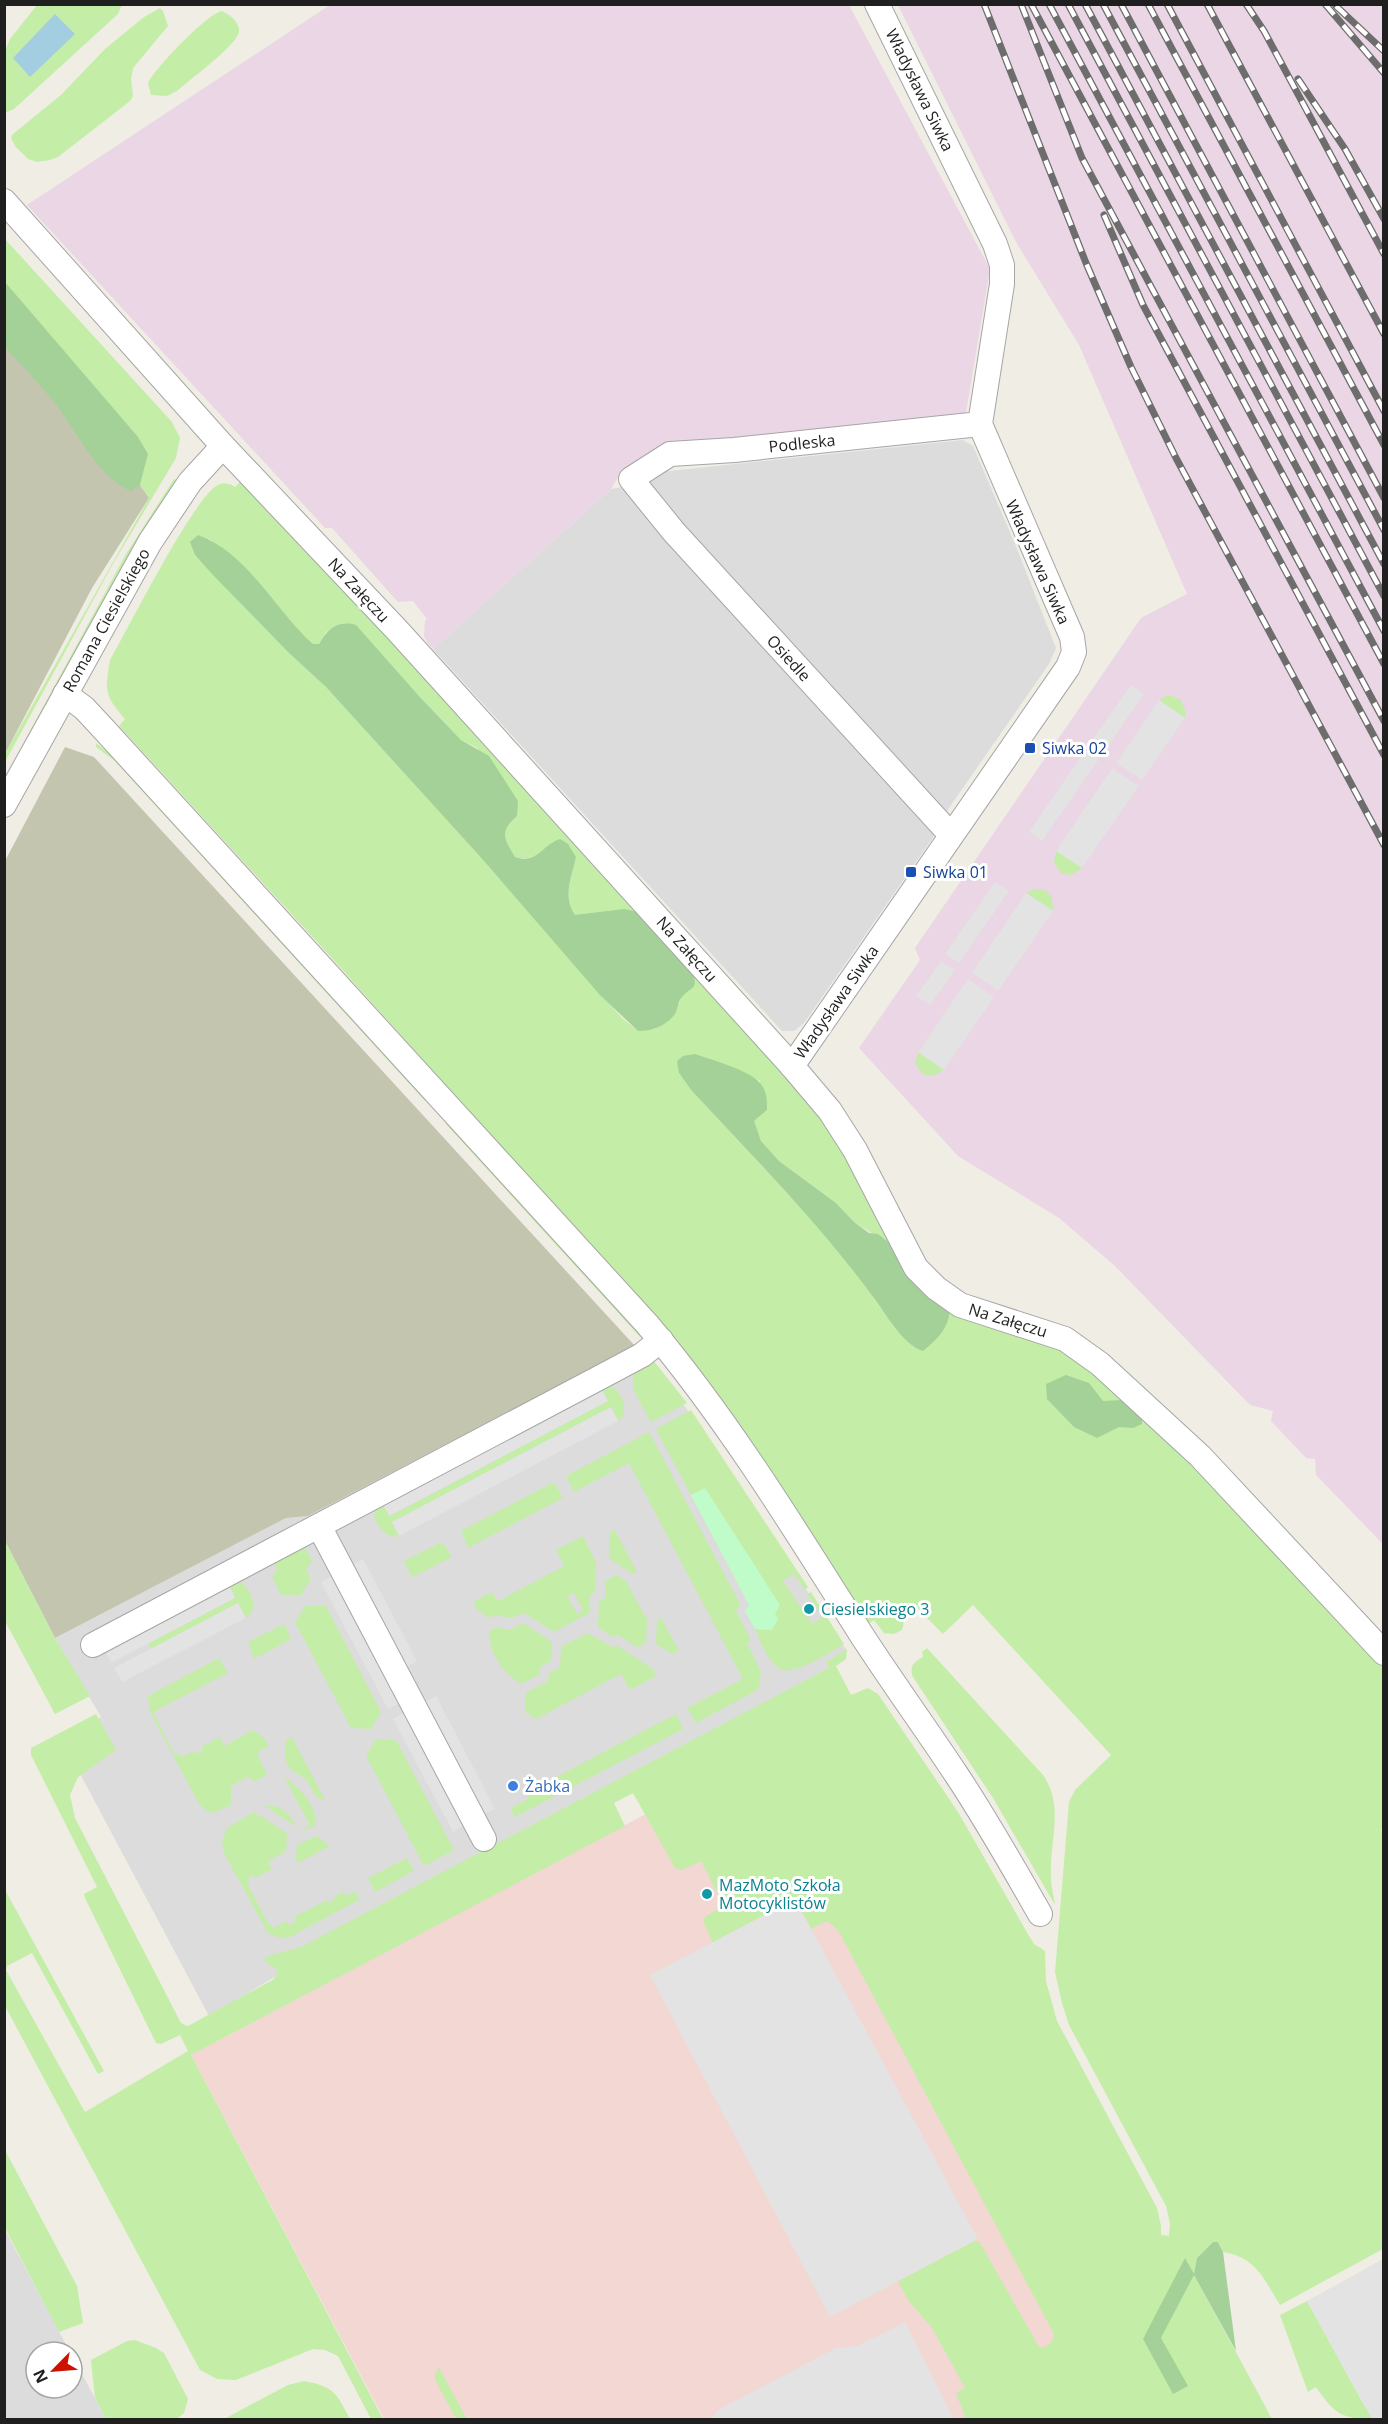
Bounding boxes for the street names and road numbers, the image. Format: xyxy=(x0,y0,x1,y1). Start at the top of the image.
street label: Władysława Siwka xyxy=(881,25,959,155)
street label: Podleska xyxy=(768,429,836,457)
street label: Władysława Siwka xyxy=(1001,496,1075,628)
street label: Romana Ciesielskiego xyxy=(57,544,155,696)
street label: Na Załęczu xyxy=(323,553,395,627)
street label: Osiedle xyxy=(762,630,816,686)
street label: Na Załęczu xyxy=(652,911,722,987)
street label: Władysława Siwka xyxy=(789,941,883,1063)
street label: Na Załęczu xyxy=(966,1298,1050,1342)

